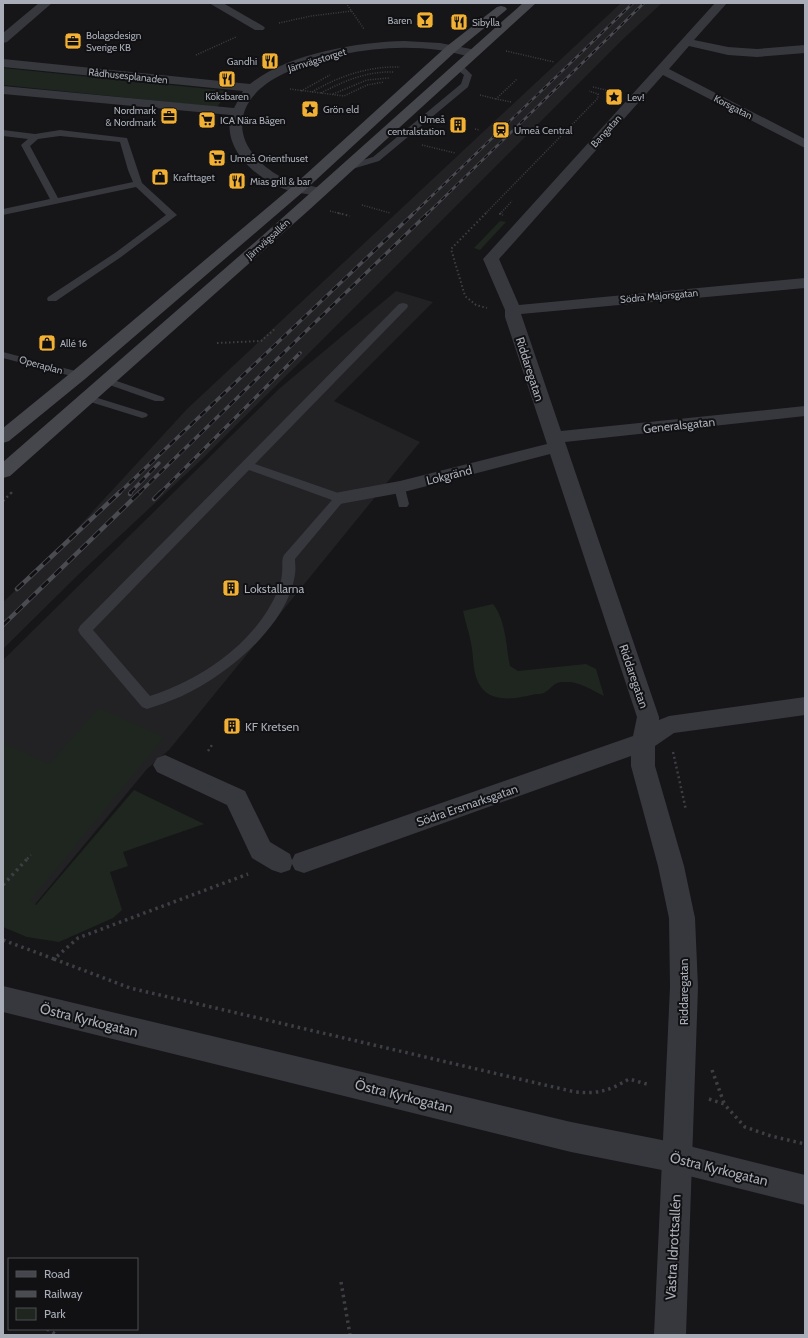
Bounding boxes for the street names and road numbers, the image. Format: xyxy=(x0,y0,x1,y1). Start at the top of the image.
street label: Järnvägstorget xyxy=(285,45,348,75)
street label: Rådhusesplanaden xyxy=(88,65,169,87)
street label: Korsgatan xyxy=(712,92,755,122)
street label: Bangatan xyxy=(588,112,624,150)
street label: Järnvägsallén xyxy=(243,216,293,263)
street label: Södra Majorsgatan xyxy=(619,286,699,306)
street label: Riddaregatan xyxy=(513,335,548,403)
street label: Operaplan xyxy=(18,353,65,377)
street label: Generalsgatan xyxy=(642,414,716,436)
street label: Lokgränd xyxy=(425,462,473,488)
street label: Riddaregatan xyxy=(616,642,652,710)
street label: Södra Ersmarksgatan xyxy=(414,781,520,829)
street label: Riddaregatan xyxy=(676,958,691,1025)
street label: Östra Kyrkogatan xyxy=(38,999,140,1041)
street label: Östra Kyrkogatan xyxy=(353,1075,455,1117)
street label: Östra Kyrkogatan xyxy=(668,1148,770,1190)
street label: Västra Idrottsallén xyxy=(661,1193,685,1300)

